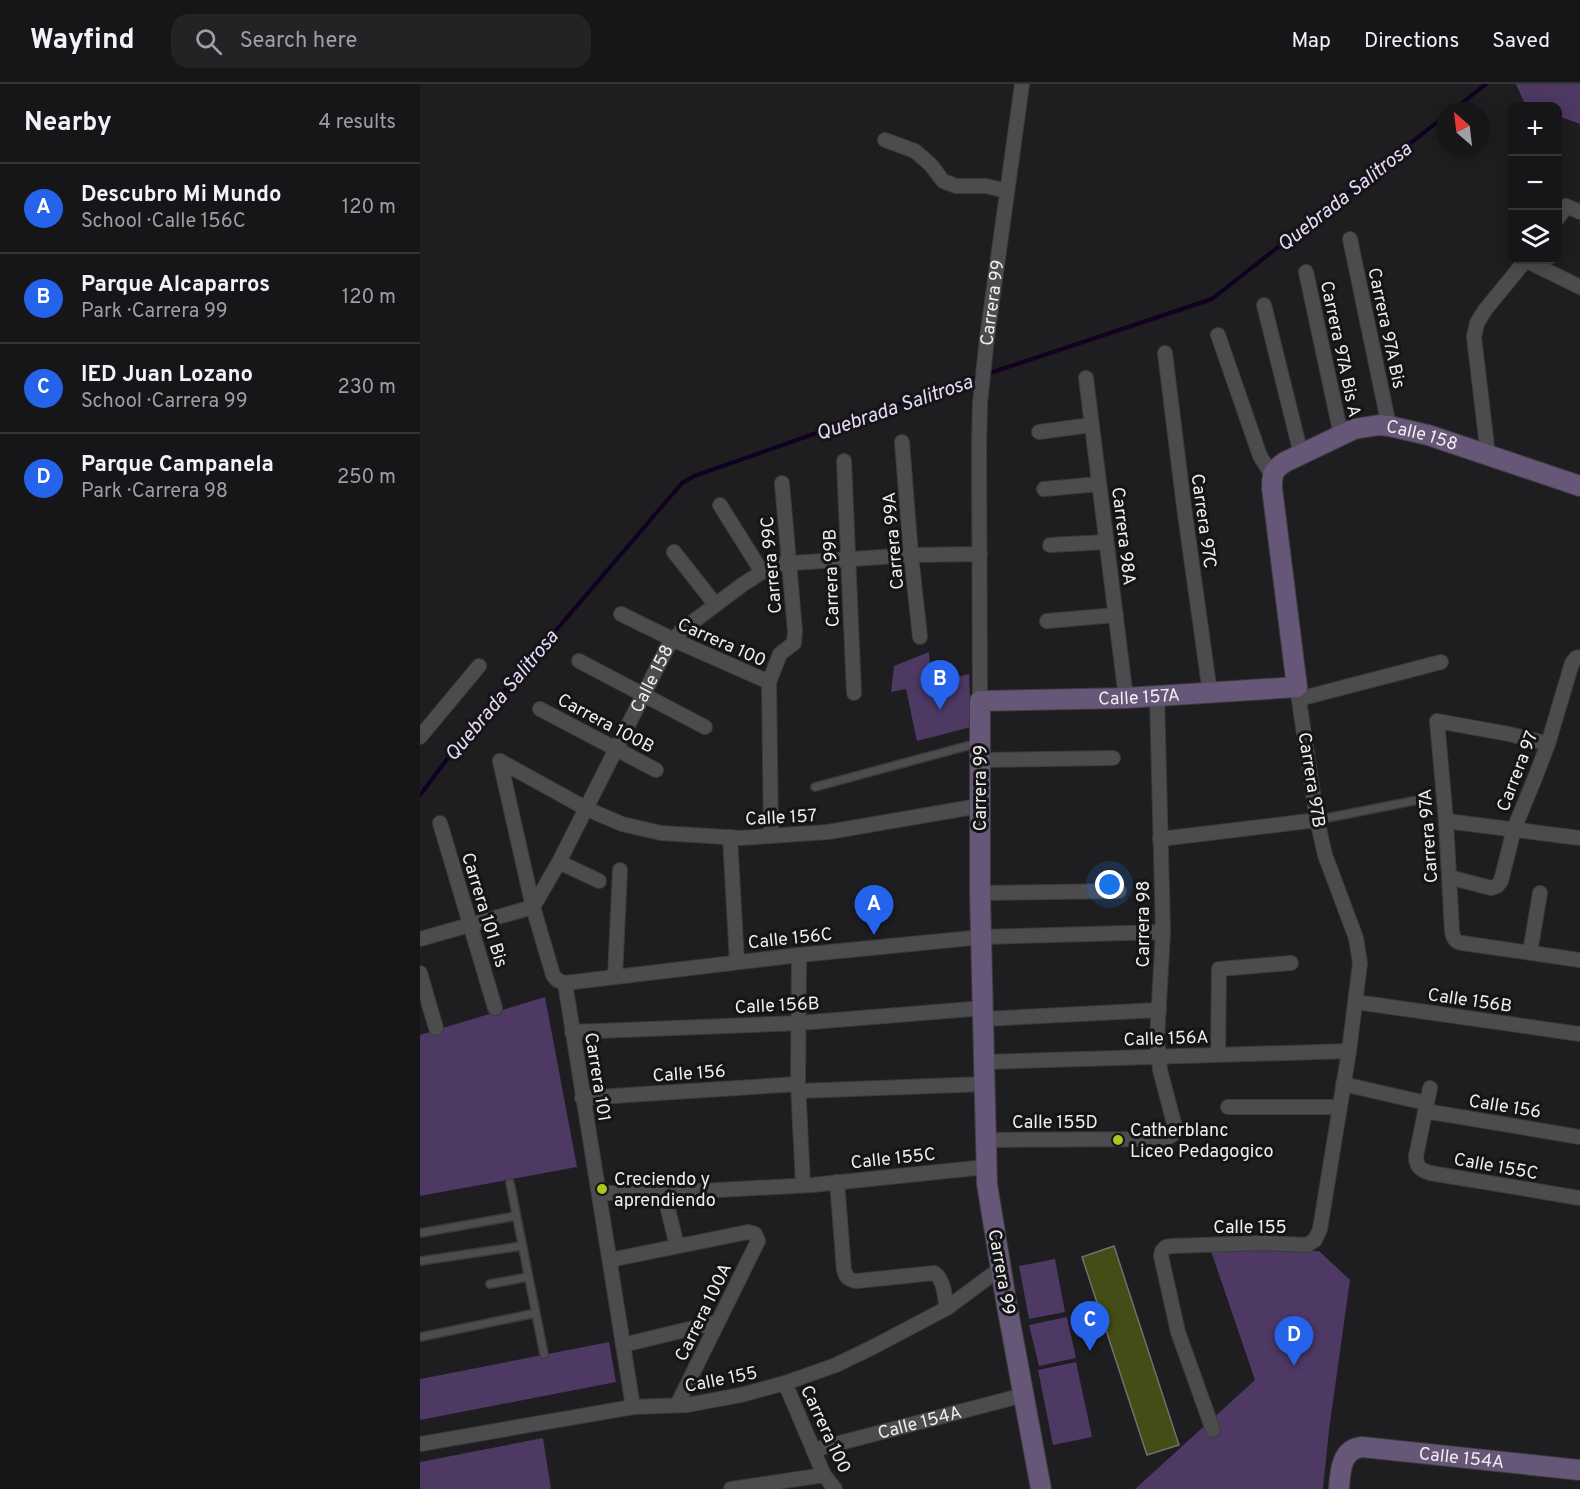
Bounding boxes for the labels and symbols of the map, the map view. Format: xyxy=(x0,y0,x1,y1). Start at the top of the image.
north arrow xyxy=(1436,102,1490,156)
water label: Quebrada Salitrosa xyxy=(1273,136,1418,258)
street label: Carrera 99 xyxy=(976,258,1011,347)
street label: Carrera 97A Bis xyxy=(1361,266,1410,391)
street label: Carrera 97A Bis A xyxy=(1314,279,1365,420)
water label: Quebrada Salitrosa xyxy=(813,370,977,448)
street label: Calle 158 xyxy=(1384,416,1461,457)
street label: Carrera 97C xyxy=(1184,472,1221,570)
street label: Carrera 98A xyxy=(1105,486,1140,587)
street label: Carrera 99A xyxy=(879,491,910,591)
street label: Carrera 99C xyxy=(757,515,788,615)
street label: Carrera 99B xyxy=(819,528,846,627)
street label: Carrera 100 xyxy=(673,614,769,673)
water label: Quebrada Salitrosa xyxy=(440,625,566,767)
street label: Calle 158 xyxy=(626,641,680,717)
pin: B xyxy=(920,660,960,710)
street label: Calle 157A xyxy=(1098,685,1181,712)
street label: Carrera 100B xyxy=(553,689,658,759)
street label: Carrera 97 xyxy=(1493,728,1544,815)
street label: Carrera 97B xyxy=(1292,731,1329,830)
street label: Carrera 99 xyxy=(970,745,993,831)
street label: Carrera 97A xyxy=(1415,788,1444,884)
street label: Calle 157 xyxy=(745,805,817,832)
street label: Carrera 101 Bis xyxy=(455,850,512,971)
your location xyxy=(1095,870,1124,899)
street label: Carrera 98 xyxy=(1133,881,1156,967)
pin: A xyxy=(854,886,894,935)
street label: Calle 156C xyxy=(747,924,834,955)
street label: Calle 156B xyxy=(1426,984,1513,1019)
street label: Calle 156B xyxy=(734,993,820,1020)
street label: Calle 156A xyxy=(1123,1027,1209,1052)
street label: Carrera 101 xyxy=(578,1031,615,1123)
street label: Calle 156 xyxy=(652,1060,726,1089)
street label: Calle 156 xyxy=(1467,1090,1543,1125)
street label: Calle 155D xyxy=(1012,1112,1098,1135)
place label: Catherblanc Liceo Pedagogico xyxy=(1130,1120,1274,1164)
marker: Catherblanc Liceo Pedagogico xyxy=(1111,1133,1125,1147)
street label: Calle 155C xyxy=(850,1144,937,1175)
street label: Calle 155C xyxy=(1452,1149,1540,1186)
place label: Creciendo y aprendiendo xyxy=(614,1169,716,1213)
marker: Creciendo y aprendiendo xyxy=(595,1182,609,1196)
street label: Calle 155 xyxy=(1213,1217,1287,1240)
street label: Carrera 99 xyxy=(982,1228,1019,1317)
street label: Carrera 100A xyxy=(671,1260,738,1366)
pin: C xyxy=(1070,1302,1110,1351)
pin: D xyxy=(1274,1316,1314,1366)
street label: Calle 155 xyxy=(683,1362,760,1399)
street label: Carrera 100 xyxy=(794,1382,855,1477)
street label: Calle 154A xyxy=(875,1402,964,1446)
street label: Calle 154A xyxy=(1417,1443,1505,1475)

